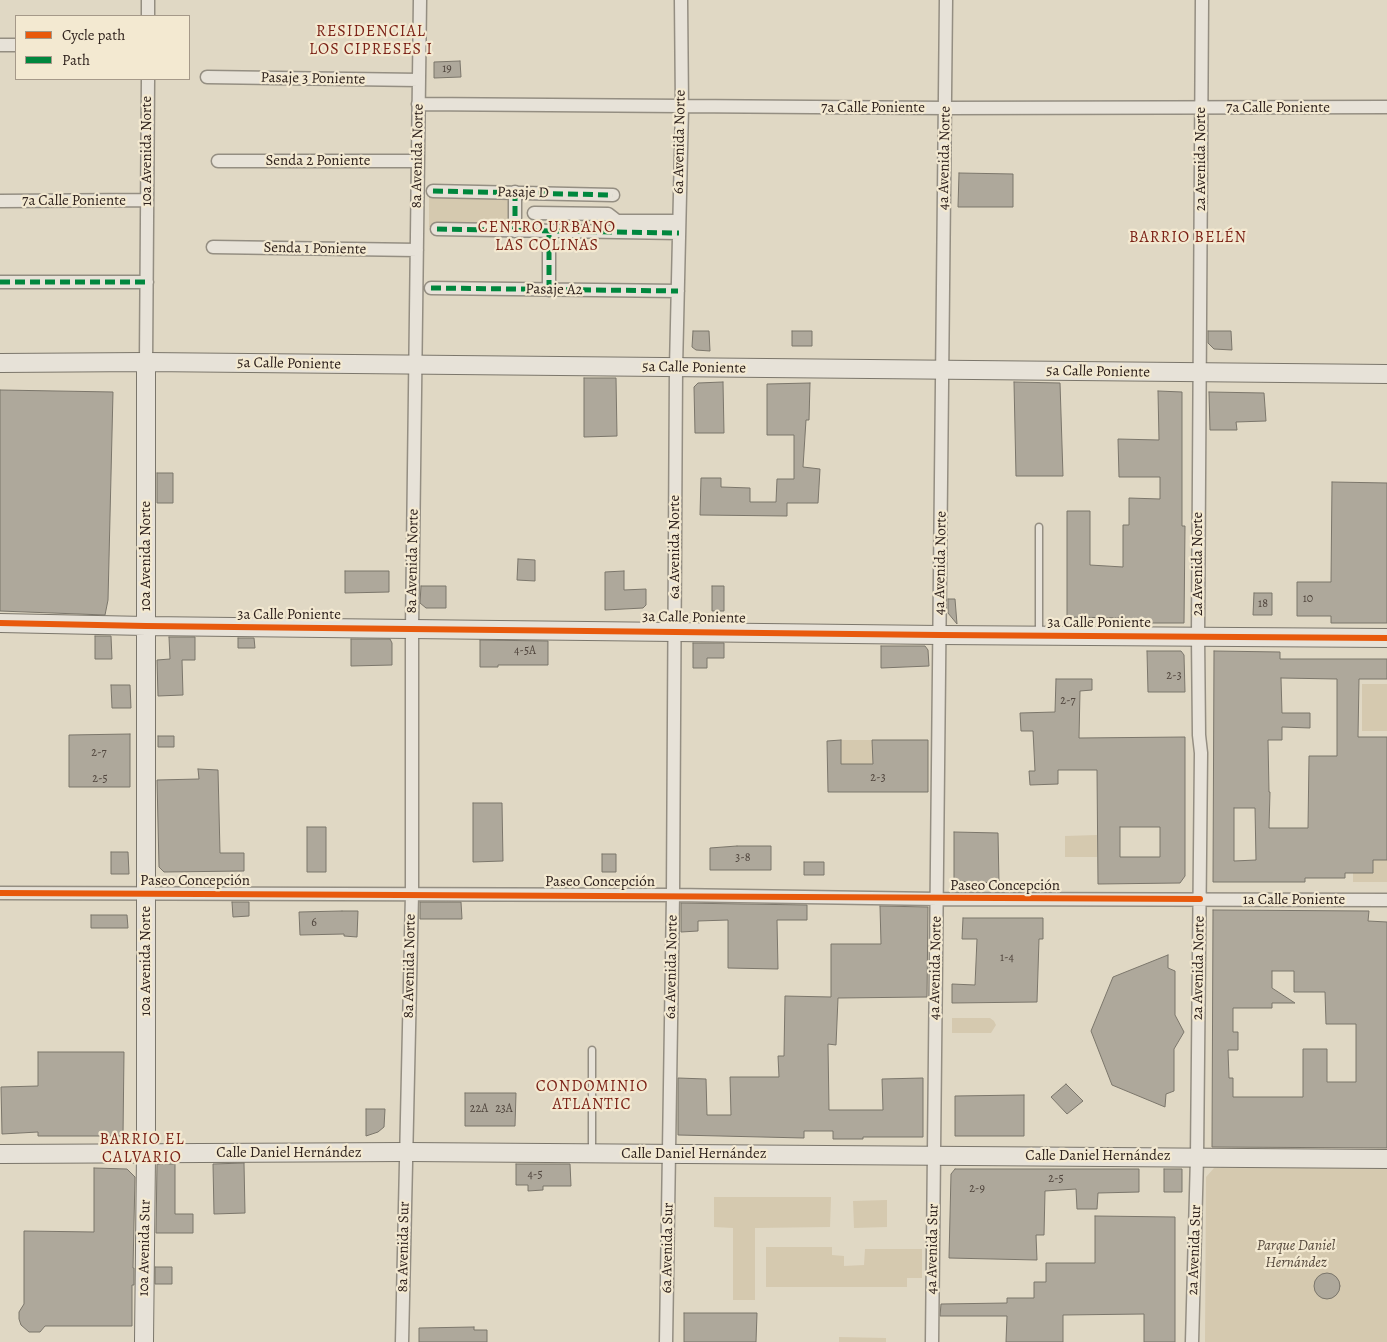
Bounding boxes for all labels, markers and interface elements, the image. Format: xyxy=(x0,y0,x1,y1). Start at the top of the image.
legend xyxy=(15,15,190,80)
district label: RESIDENCIAL LOS CIPRESES I xyxy=(307,22,435,60)
text: Cycle path xyxy=(62,25,125,45)
text: Path xyxy=(62,50,90,70)
house number: 19 xyxy=(442,62,452,76)
street label: Pasaje 3 Poniente xyxy=(260,69,366,89)
street label: 6a Avenida Norte xyxy=(670,90,690,194)
street label: 10a Avenida Norte xyxy=(138,96,156,206)
street label: 7a Calle Poniente xyxy=(821,99,925,117)
street label: 7a Calle Poniente xyxy=(1226,99,1330,117)
street label: 8a Avenida Norte xyxy=(408,104,428,208)
street label: 4a Avenida Norte xyxy=(935,106,955,210)
street label: 2a Avenida Norte xyxy=(1192,107,1210,211)
street label: Senda 2 Poniente xyxy=(266,152,370,170)
street label: Pasaje D xyxy=(497,184,549,202)
street label: 7a Calle Poniente xyxy=(22,192,126,210)
district label: CENTRO URBANO LAS COLINAS xyxy=(476,218,618,256)
district label: BARRIO BELÉN xyxy=(1127,228,1249,248)
street label: Senda 1 Poniente xyxy=(263,239,367,259)
street label: Pasaje A2 xyxy=(525,281,583,299)
street label: 5a Calle Poniente xyxy=(237,354,341,374)
street label: 5a Calle Poniente xyxy=(642,358,746,378)
street label: 5a Calle Poniente xyxy=(1046,362,1150,382)
street label: 6a Avenida Norte xyxy=(666,495,684,599)
street label: 10a Avenida Norte xyxy=(137,501,155,611)
street label: 8a Avenida Norte xyxy=(403,509,423,613)
street label: 4a Avenida Norte xyxy=(931,511,951,615)
street label: 2a Avenida Norte xyxy=(1189,512,1207,616)
house number: 10 xyxy=(1303,592,1313,606)
house number: 18 xyxy=(1258,597,1268,611)
street label: 3a Calle Poniente xyxy=(237,606,341,624)
street label: 3a Calle Poniente xyxy=(642,608,746,628)
street label: 3a Calle Poniente xyxy=(1047,614,1151,632)
house number: 4-5A xyxy=(514,644,536,658)
house number: 2-3 xyxy=(1166,669,1182,683)
house number: 2-7 xyxy=(1060,694,1076,708)
house number: 2-7 xyxy=(91,746,107,760)
house number: 2-3 xyxy=(870,771,886,785)
house number: 2-5 xyxy=(92,772,108,786)
house number: 3-8 xyxy=(735,851,751,865)
street label: Paseo Concepción xyxy=(140,872,250,890)
street label: Paseo Concepción xyxy=(545,873,655,891)
street label: Paseo Concepción xyxy=(950,877,1060,895)
street label: 1a Calle Poniente xyxy=(1243,891,1345,909)
street label: 10a Avenida Norte xyxy=(137,906,155,1016)
street label: 8a Avenida Norte xyxy=(400,914,420,1018)
street label: 6a Avenida Norte xyxy=(662,915,682,1019)
house number: 6 xyxy=(311,916,317,930)
street label: 4a Avenida Norte xyxy=(926,916,946,1020)
street label: 2a Avenida Norte xyxy=(1189,916,1209,1020)
house number: 1-4 xyxy=(1000,951,1014,965)
district label: CONDOMINIO ATLANTIC xyxy=(535,1077,649,1115)
house number: 22A xyxy=(470,1102,488,1116)
house number: 23A xyxy=(495,1102,513,1116)
district label: BARRIO EL CALVARIO xyxy=(98,1130,186,1168)
street label: Calle Daniel Hernández xyxy=(216,1144,362,1162)
street label: Calle Daniel Hernández xyxy=(621,1145,767,1163)
street label: Calle Daniel Hernández xyxy=(1025,1147,1171,1165)
house number: 4-5 xyxy=(527,1168,543,1182)
house number: 2-5 xyxy=(1048,1172,1064,1186)
house number: 2-9 xyxy=(969,1182,985,1196)
street label: 10a Avenida Sur xyxy=(135,1199,155,1297)
street label: 8a Avenida Sur xyxy=(394,1201,414,1293)
street label: 6a Avenida Sur xyxy=(658,1202,678,1294)
street label: 4a Avenida Sur xyxy=(923,1204,943,1294)
street label: 2a Avenida Sur xyxy=(1184,1204,1206,1296)
park label: Parque Daniel Hernández xyxy=(1257,1237,1335,1272)

